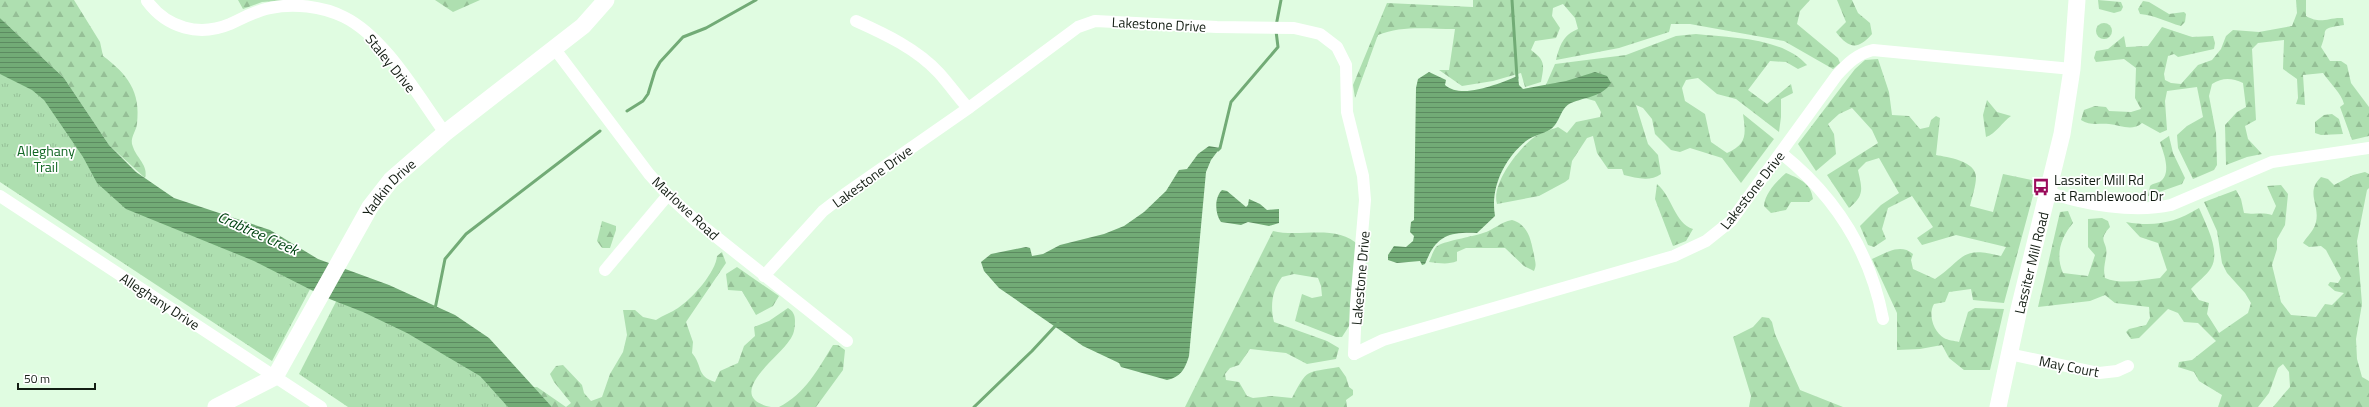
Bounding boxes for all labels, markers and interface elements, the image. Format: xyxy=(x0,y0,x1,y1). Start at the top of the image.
street label: Lakestone Drive xyxy=(1111,11,1207,37)
street label: Staley Drive xyxy=(361,29,421,97)
park label: Alleghany Trail xyxy=(17,140,75,177)
street label: Lakestone Drive xyxy=(828,140,916,212)
street label: Lakestone Drive xyxy=(1715,146,1789,234)
street label: Yadkin Drive xyxy=(356,153,420,220)
place label: Lassiter Mill Rd at Ramblewood Dr xyxy=(2054,169,2164,206)
street label: Marlowe Road xyxy=(648,171,724,245)
bus stop icon: Lassiter Mill Rd at Ramblewood Dr xyxy=(2031,177,2051,197)
water label: Crabtree Creek xyxy=(214,205,304,262)
street label: Lassiter Mill Road xyxy=(2008,209,2053,316)
street label: Lakestone Drive xyxy=(1345,230,1375,326)
street label: Alleghany Drive xyxy=(116,267,204,335)
street label: May Court xyxy=(2037,350,2101,382)
scale bar xyxy=(18,365,95,391)
text: 50 m xyxy=(24,369,50,388)

